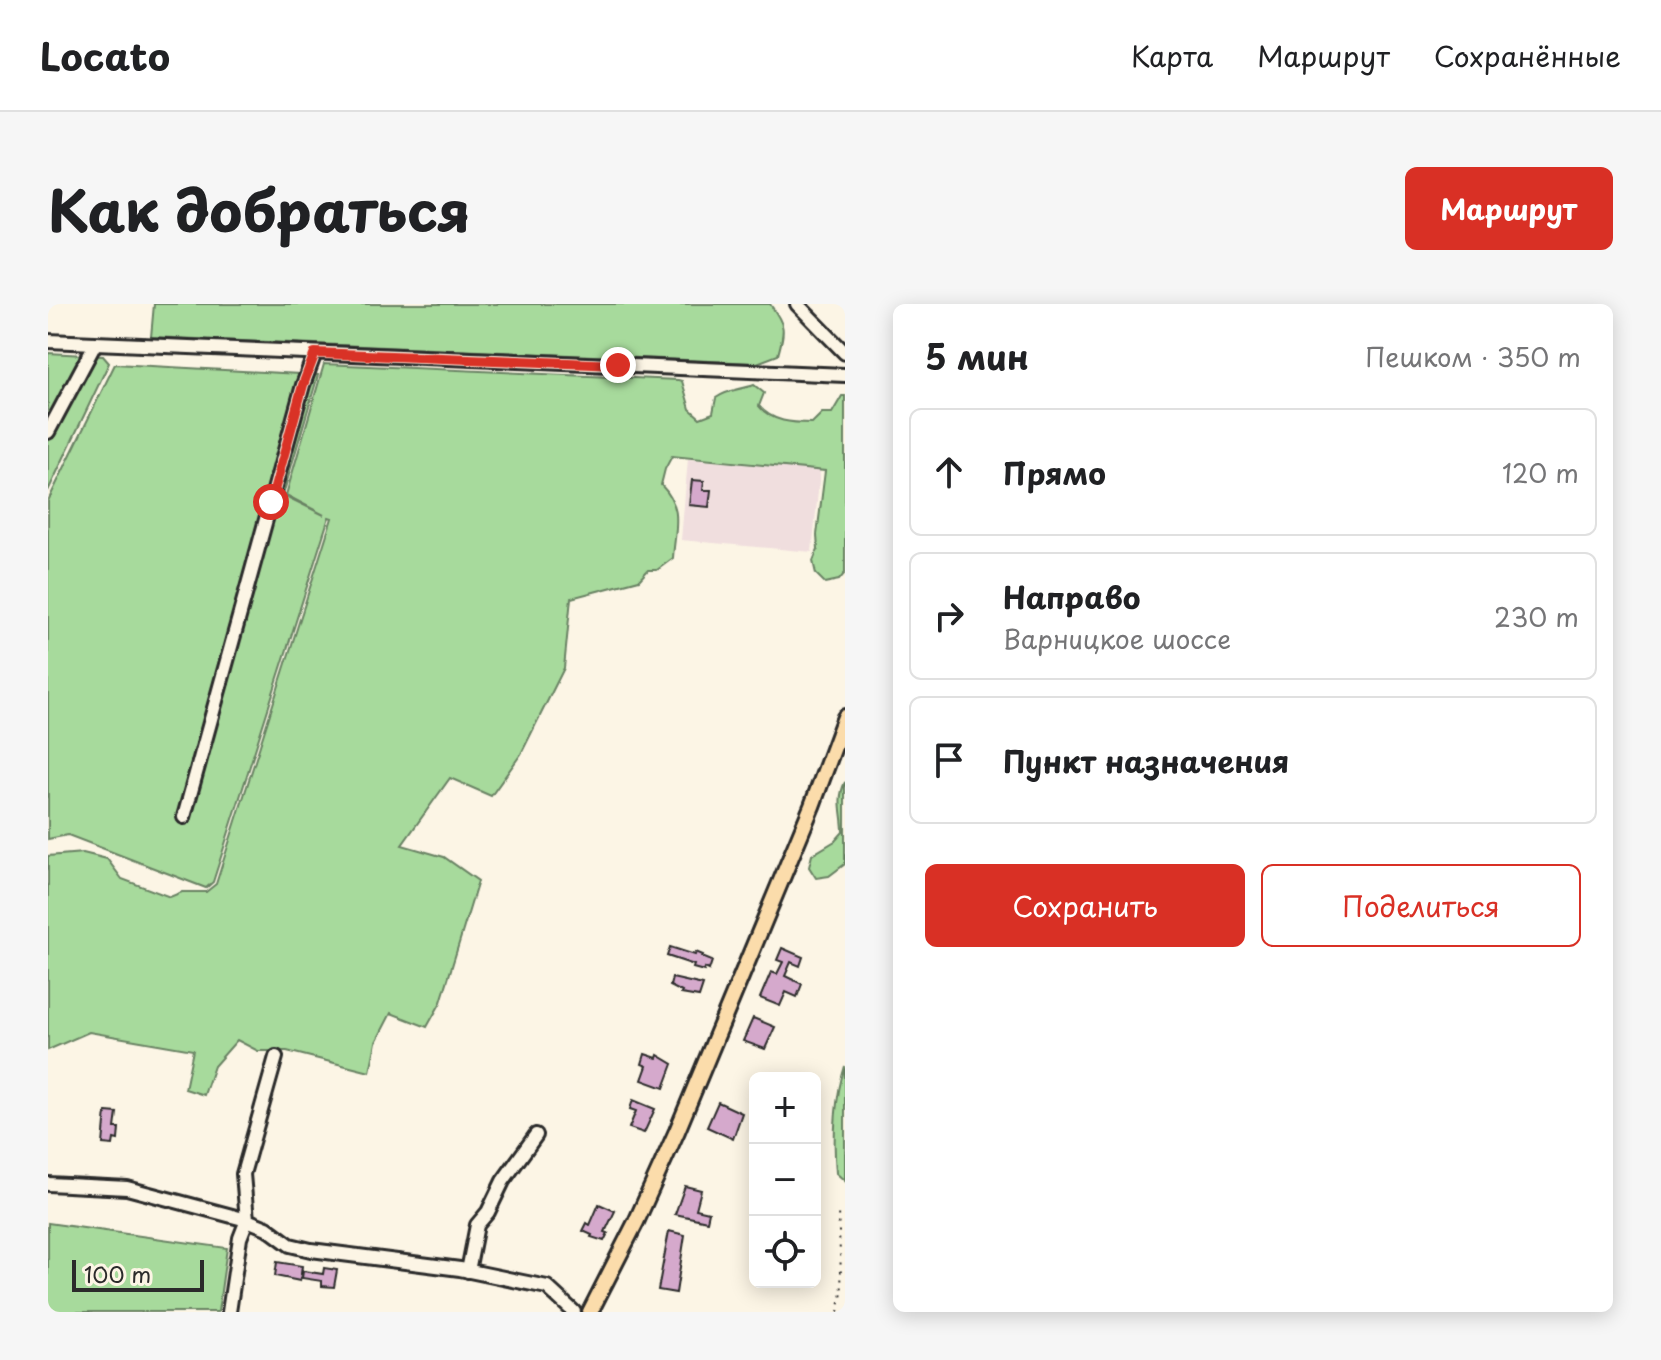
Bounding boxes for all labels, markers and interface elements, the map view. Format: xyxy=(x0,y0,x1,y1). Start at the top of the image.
text: Locato xyxy=(40,27,170,84)
text: Карта xyxy=(1131,34,1213,77)
text: Маршрут xyxy=(1257,34,1390,77)
text: Сохранённые xyxy=(1434,34,1621,77)
text: Как добраться xyxy=(48,166,471,251)
button: Маршрут xyxy=(1405,167,1613,250)
text: 5 мин xyxy=(925,330,1029,382)
text: Пешком · 350 m xyxy=(1365,337,1581,376)
route end xyxy=(600,347,636,383)
icon: ahead xyxy=(927,450,971,494)
text: Прямо xyxy=(1003,450,1106,495)
text: 120 m xyxy=(1502,453,1579,492)
route start xyxy=(253,484,289,520)
text: Направо xyxy=(1003,574,1141,619)
icon: right xyxy=(927,594,971,638)
text: 230 m xyxy=(1494,597,1579,636)
text: Варницкое шоссе xyxy=(1003,619,1231,658)
icon: arrive xyxy=(927,738,971,782)
text: Пункт назначения xyxy=(1003,738,1289,783)
button: Сохранить xyxy=(925,864,1245,947)
button: Поделиться xyxy=(1261,864,1581,947)
map controls xyxy=(749,1072,821,1288)
button: + xyxy=(749,1072,821,1144)
button: − xyxy=(749,1144,821,1216)
button: locate xyxy=(749,1216,821,1288)
scale bar xyxy=(72,1256,204,1292)
text: 100 m xyxy=(84,1257,151,1290)

